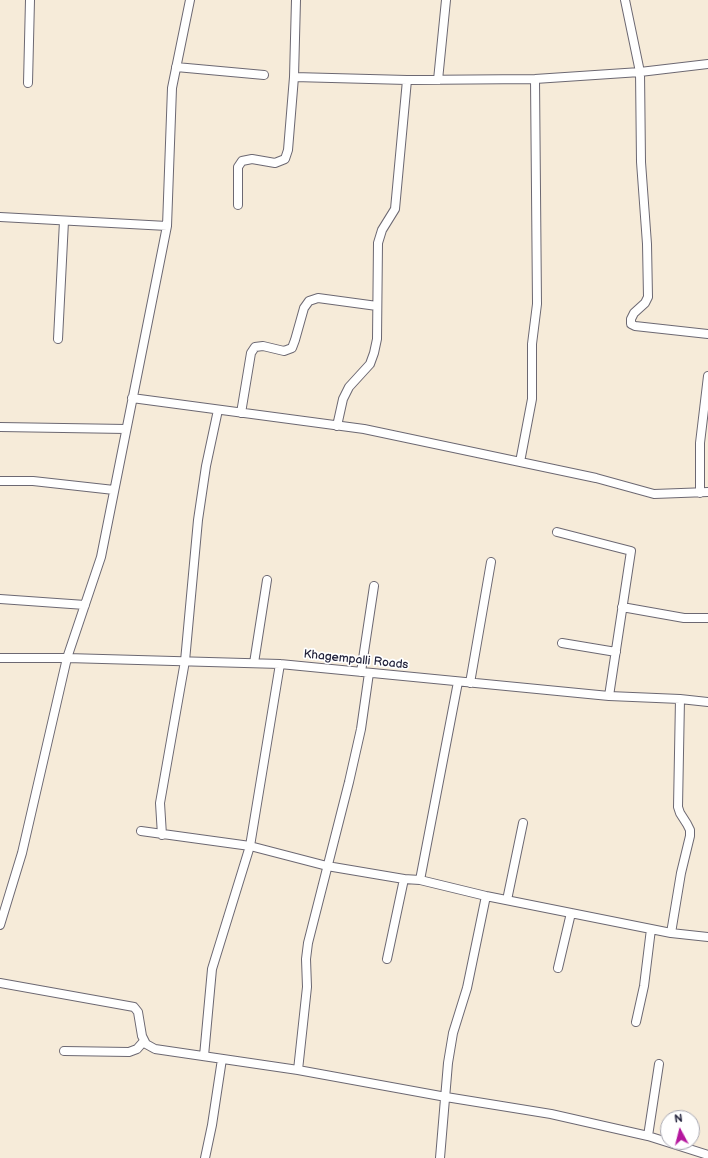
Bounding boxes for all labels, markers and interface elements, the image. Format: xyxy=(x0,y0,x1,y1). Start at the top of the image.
street label: Khagempalli Roads xyxy=(303,647,409,673)
north arrow xyxy=(660,1110,700,1150)
text: N xyxy=(674,1112,683,1126)

